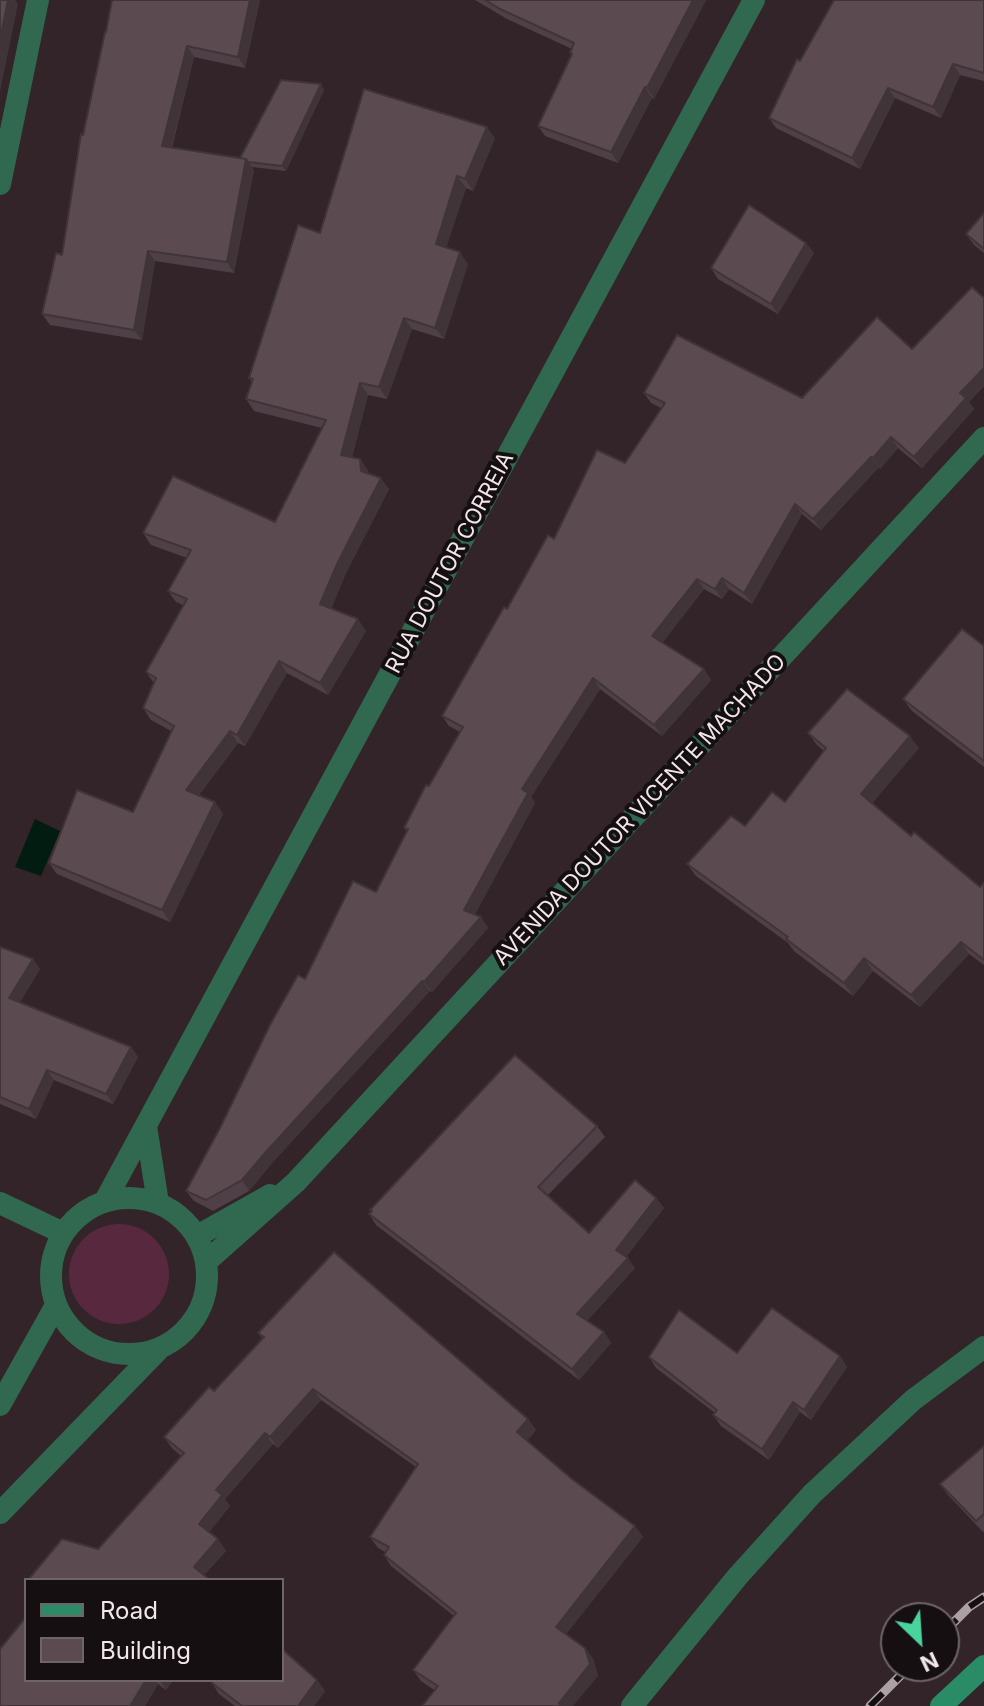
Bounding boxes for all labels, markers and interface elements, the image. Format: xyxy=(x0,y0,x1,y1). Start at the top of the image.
street label: RUA DOUTOR CORREIA xyxy=(380,448,520,678)
street label: AVENIDA DOUTOR VICENTE MACHADO xyxy=(488,649,792,971)
legend xyxy=(24,1578,284,1682)
text: Road xyxy=(100,1596,158,1625)
north arrow xyxy=(880,1602,960,1682)
text: Building xyxy=(100,1636,191,1665)
text: N xyxy=(916,1647,942,1677)

